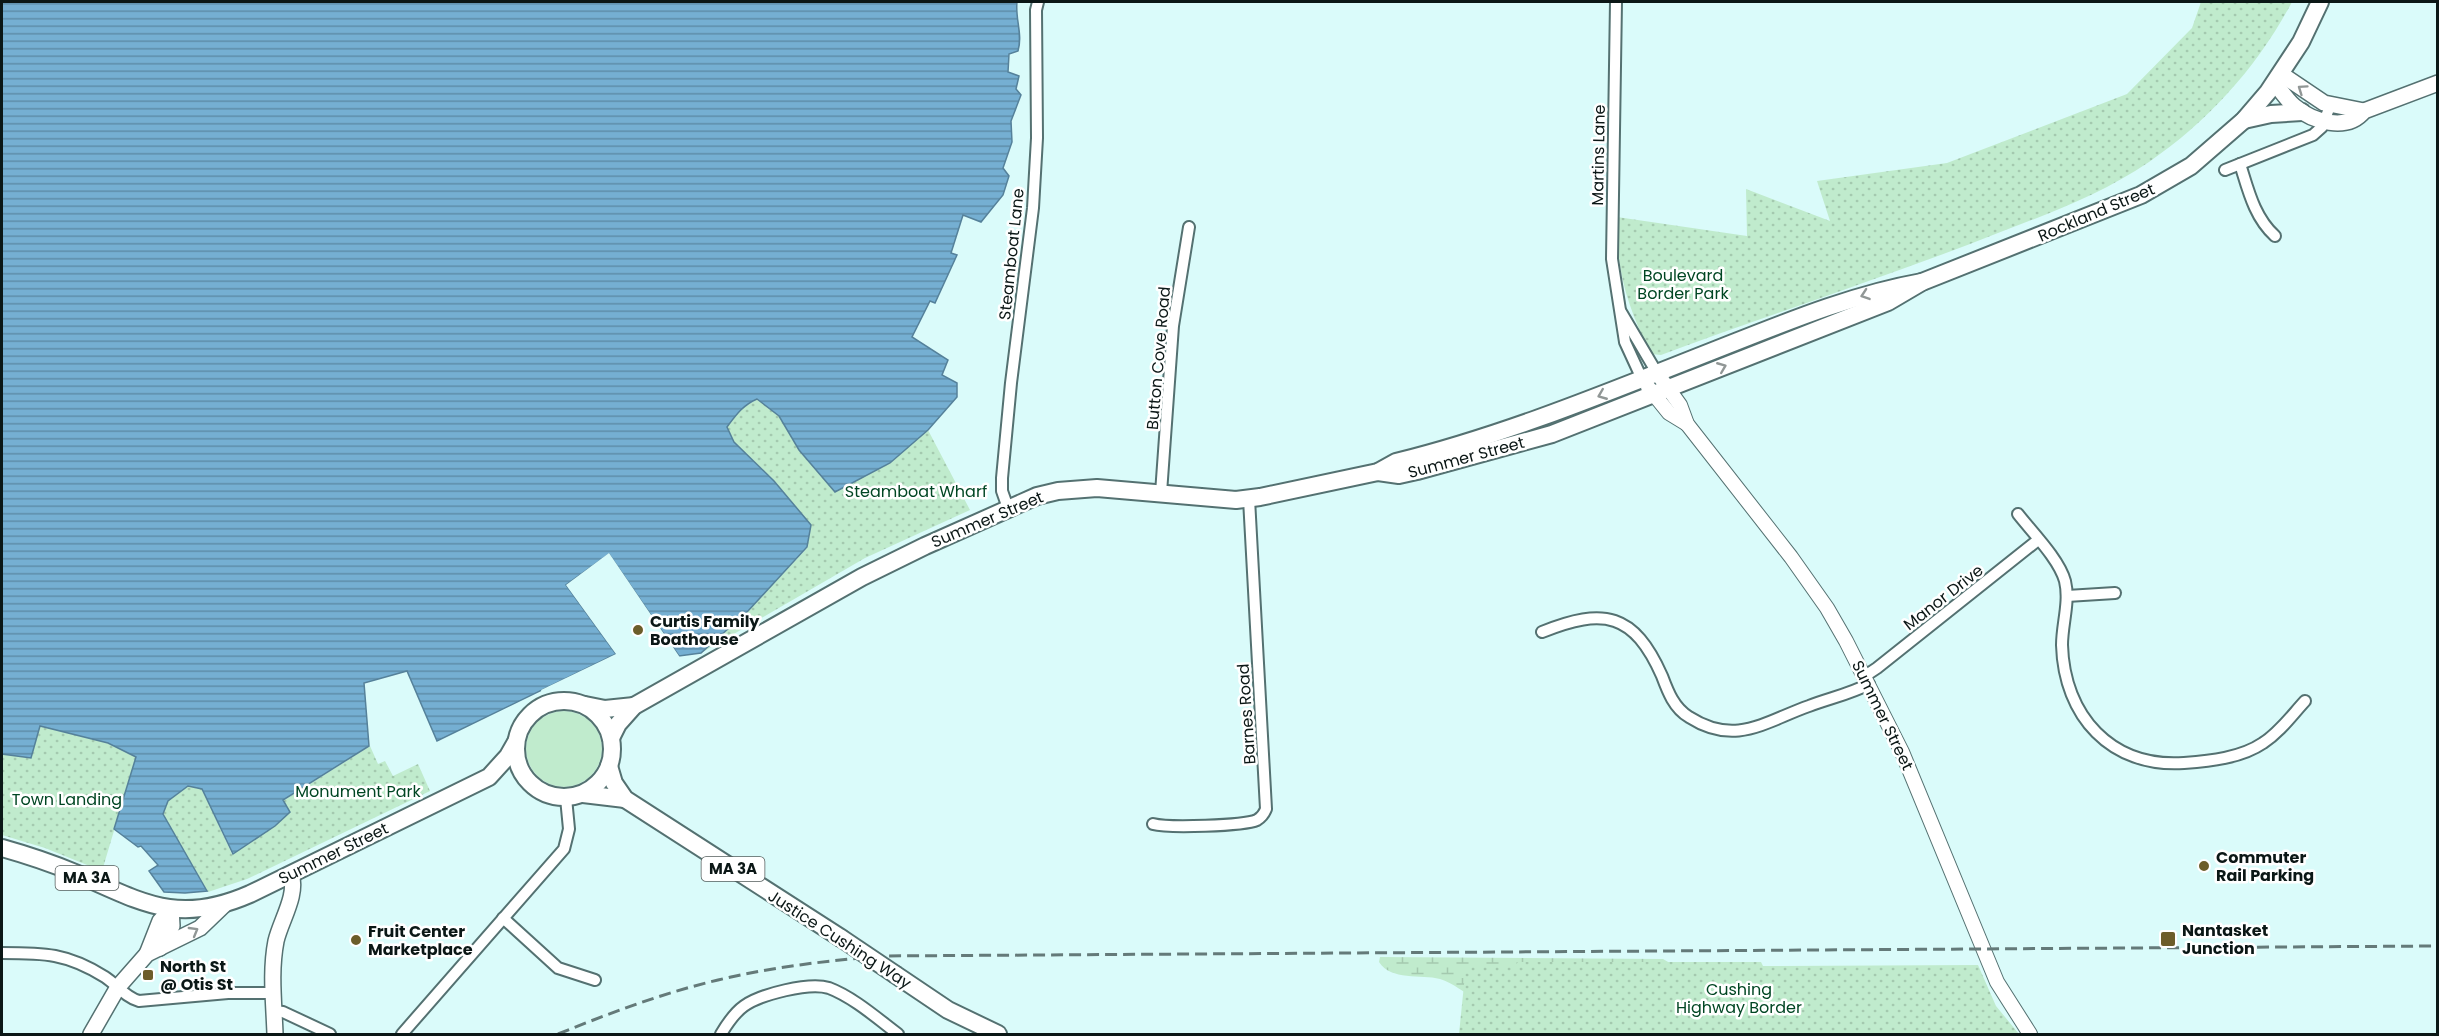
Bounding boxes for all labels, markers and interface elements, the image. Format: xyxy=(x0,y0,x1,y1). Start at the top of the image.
one-way arrow xyxy=(2298,85,2309,96)
street label: Martins Lane xyxy=(1586,104,1611,206)
street label: Rockland Street xyxy=(2034,177,2158,247)
street label: Steamboat Lane xyxy=(993,187,1030,321)
park label: Boulevard Border Park xyxy=(1637,264,1729,305)
street label: Button Cove Road xyxy=(1141,285,1176,431)
one-way arrow xyxy=(1860,288,1871,301)
one-way arrow xyxy=(1717,362,1727,375)
one-way arrow xyxy=(1598,388,1609,400)
street label: Summer Street xyxy=(1405,431,1527,484)
park label: Steamboat Wharf xyxy=(845,480,987,503)
street label: Summer Street xyxy=(928,485,1047,553)
street label: Manor Drive xyxy=(1899,559,1988,636)
place label: Curtis Family Boathouse xyxy=(650,610,760,651)
marker: Curtis Family Boathouse xyxy=(631,623,645,637)
street label: Summer Street xyxy=(1846,656,1919,774)
street label: Barnes Road xyxy=(1232,663,1261,765)
park label: Monument Park xyxy=(295,780,422,803)
park label: Town Landing xyxy=(12,788,122,811)
street label: Summer Street xyxy=(274,817,392,890)
place label: Commuter Rail Parking xyxy=(2216,846,2314,887)
road number: MA 3A xyxy=(702,857,764,881)
marker: Commuter Rail Parking xyxy=(2197,859,2211,873)
road number: MA 3A xyxy=(56,866,118,890)
street label: Justice Cushing Way xyxy=(764,884,916,994)
place label: Nantasket Junction xyxy=(2182,919,2268,960)
place label: Fruit Center Marketplace xyxy=(368,920,473,961)
one-way arrow xyxy=(188,927,198,938)
marker: Nantasket Junction xyxy=(2159,930,2177,948)
marker: Fruit Center Marketplace xyxy=(349,933,363,947)
place label: North St @ Otis St xyxy=(160,955,233,996)
marker: North St @ Otis St xyxy=(141,968,155,982)
park label: Cushing Highway Border xyxy=(1676,978,1802,1019)

